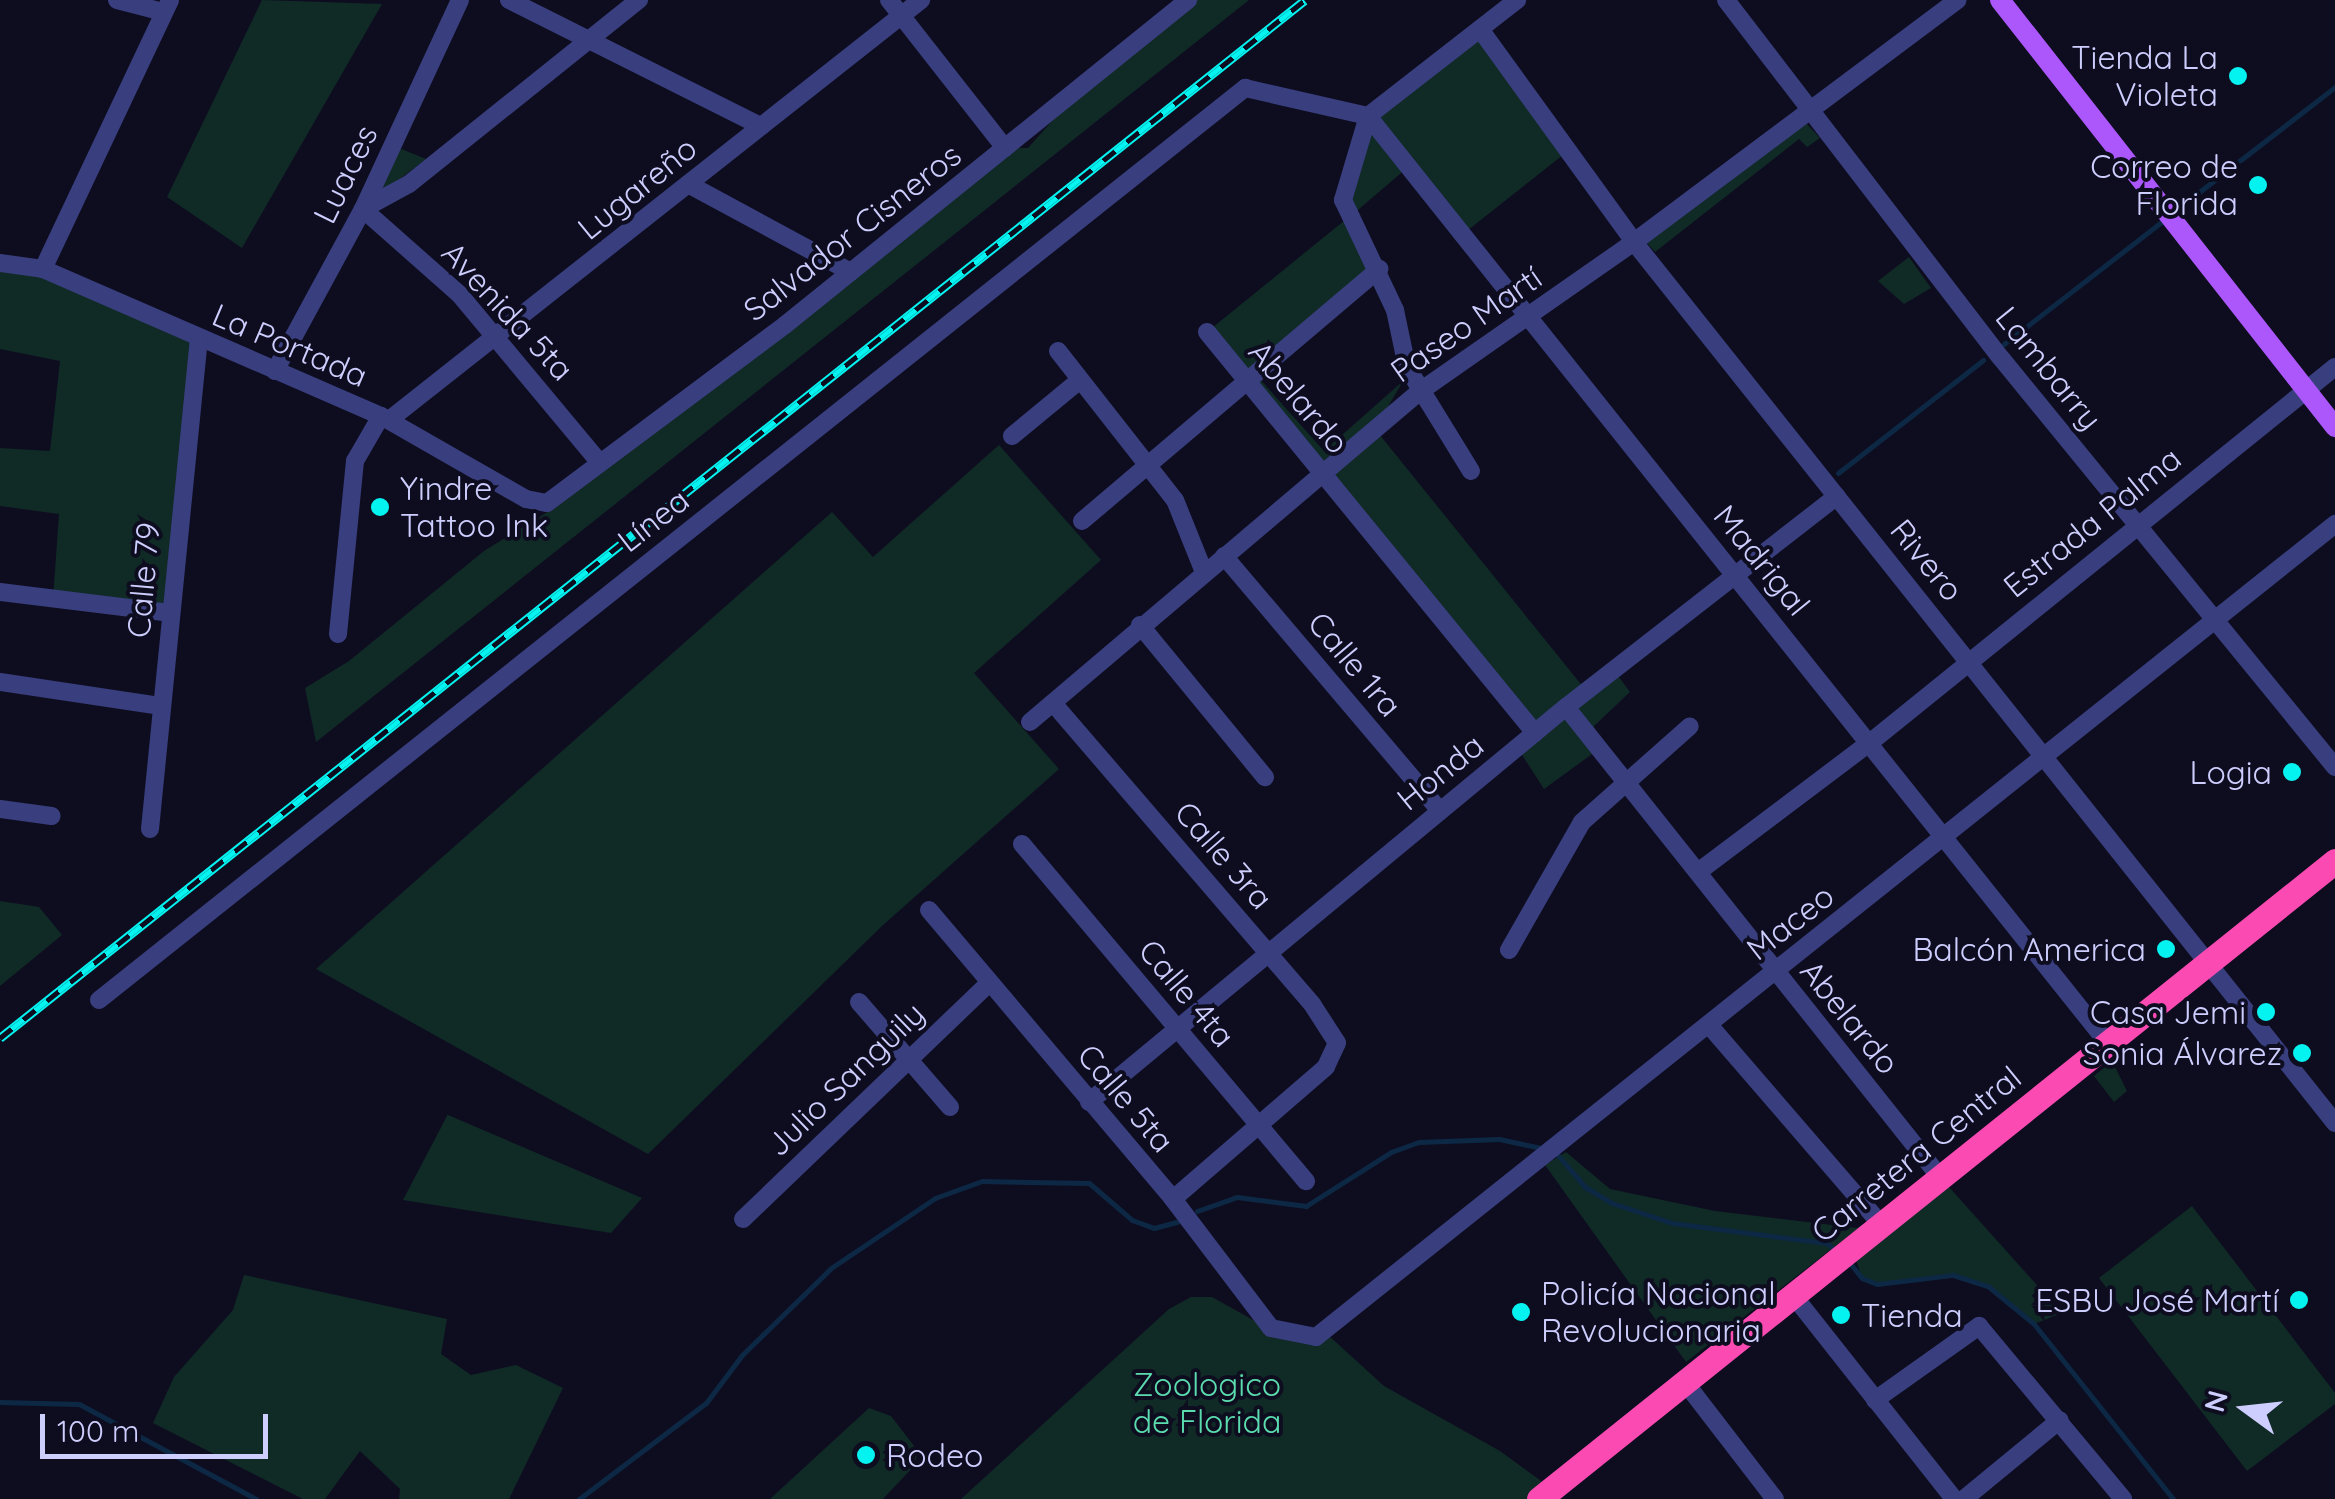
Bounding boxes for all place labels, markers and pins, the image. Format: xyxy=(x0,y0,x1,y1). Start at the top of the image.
place label: Tienda La Violeta xyxy=(2071,39,2218,114)
marker: Tienda La Violeta xyxy=(2227,65,2249,87)
place label: Correo de Florida xyxy=(2090,148,2238,223)
marker: Correo de Florida xyxy=(2247,174,2269,196)
place label: Yindre Tattoo Ink xyxy=(400,470,548,545)
marker: Yindre Tattoo Ink xyxy=(369,496,391,518)
place label: Logia xyxy=(2189,753,2272,791)
marker: Logia xyxy=(2281,761,2303,783)
place label: Balcón America xyxy=(1912,930,2146,968)
marker: Balcón America xyxy=(2155,938,2177,960)
place label: Casa Jemi xyxy=(2090,993,2246,1031)
marker: Casa Jemi xyxy=(2255,1001,2277,1023)
place label: Sonia Álvarez xyxy=(2083,1034,2282,1072)
marker: Sonia Álvarez xyxy=(2291,1042,2313,1064)
place label: Policía Nacional Revolucionaria xyxy=(1541,1275,1776,1350)
place label: ESBU José Martí xyxy=(2035,1281,2279,1319)
marker: ESBU José Martí xyxy=(2288,1289,2310,1311)
place label: Tienda xyxy=(1861,1296,1963,1334)
marker: Policía Nacional Revolucionaria xyxy=(1510,1301,1532,1323)
marker: Tienda xyxy=(1830,1304,1852,1326)
place label: Rodeo xyxy=(886,1436,983,1474)
marker: Rodeo xyxy=(855,1444,877,1466)

